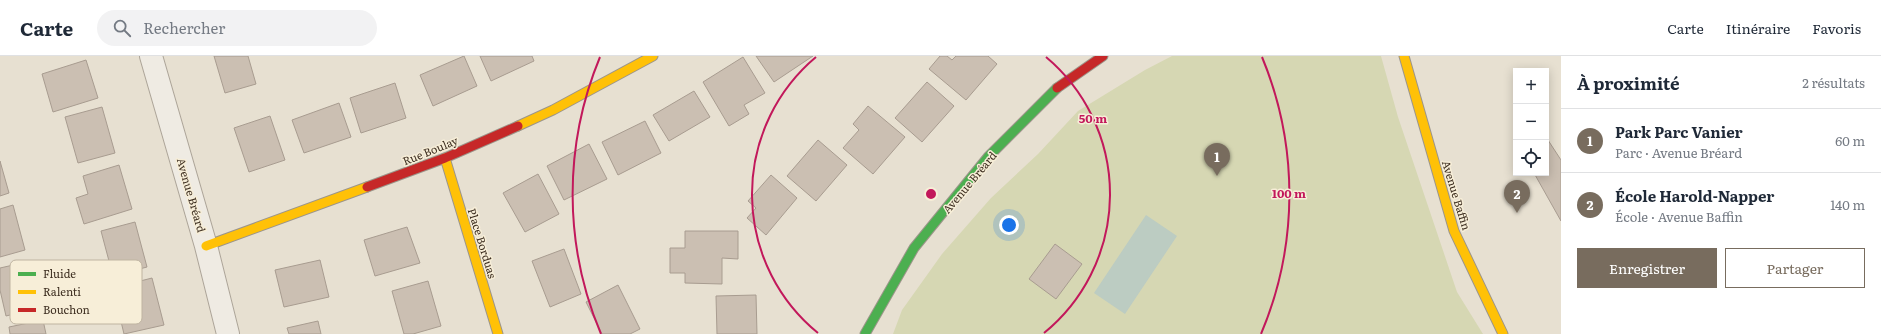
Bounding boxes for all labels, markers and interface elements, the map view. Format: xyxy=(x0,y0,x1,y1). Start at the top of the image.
search box xyxy=(97,10,377,46)
text: Carte xyxy=(20,14,73,42)
text: Rechercher xyxy=(143,16,225,39)
icon: search xyxy=(111,17,133,39)
text: Carte xyxy=(1667,18,1704,38)
text: Itinéraire xyxy=(1726,18,1790,38)
text: Favoris xyxy=(1812,18,1861,38)
map controls xyxy=(1513,68,1549,176)
button: + xyxy=(1513,68,1549,104)
text: À proximité xyxy=(1577,70,1680,95)
text: 2 résultats xyxy=(1802,73,1865,92)
button: − xyxy=(1513,104,1549,140)
text: 50 m xyxy=(1079,109,1107,127)
text: Park Parc Vanier xyxy=(1615,120,1743,143)
street label: Rue Boulay xyxy=(400,131,461,168)
text: 1 xyxy=(1587,131,1593,150)
text: 60 m xyxy=(1835,131,1865,150)
button: locate xyxy=(1513,140,1549,176)
pin: 1 xyxy=(1204,143,1230,176)
text: Parc · Avenue Bréard xyxy=(1615,143,1742,162)
street label: Avenue Bréard xyxy=(938,147,1000,216)
street label: Avenue Bréard xyxy=(174,156,210,234)
street label: Avenue Baffin xyxy=(1439,158,1475,232)
pin: 2 xyxy=(1504,180,1530,213)
text: 100 m xyxy=(1272,184,1306,202)
text: École Harold-Napper xyxy=(1615,184,1774,207)
centre of rings xyxy=(924,187,938,201)
text: 2 xyxy=(1587,195,1593,214)
text: 140 m xyxy=(1830,195,1865,214)
street label: Place Borduas xyxy=(465,206,501,280)
text: École · Avenue Baffin xyxy=(1615,207,1743,226)
your location xyxy=(999,215,1019,235)
button: Enregistrer xyxy=(1577,248,1717,288)
button: Partager xyxy=(1725,248,1865,288)
legend xyxy=(10,260,142,324)
text: Fluide xyxy=(43,265,76,281)
text: Ralenti xyxy=(43,283,81,299)
text: Bouchon xyxy=(43,301,90,317)

